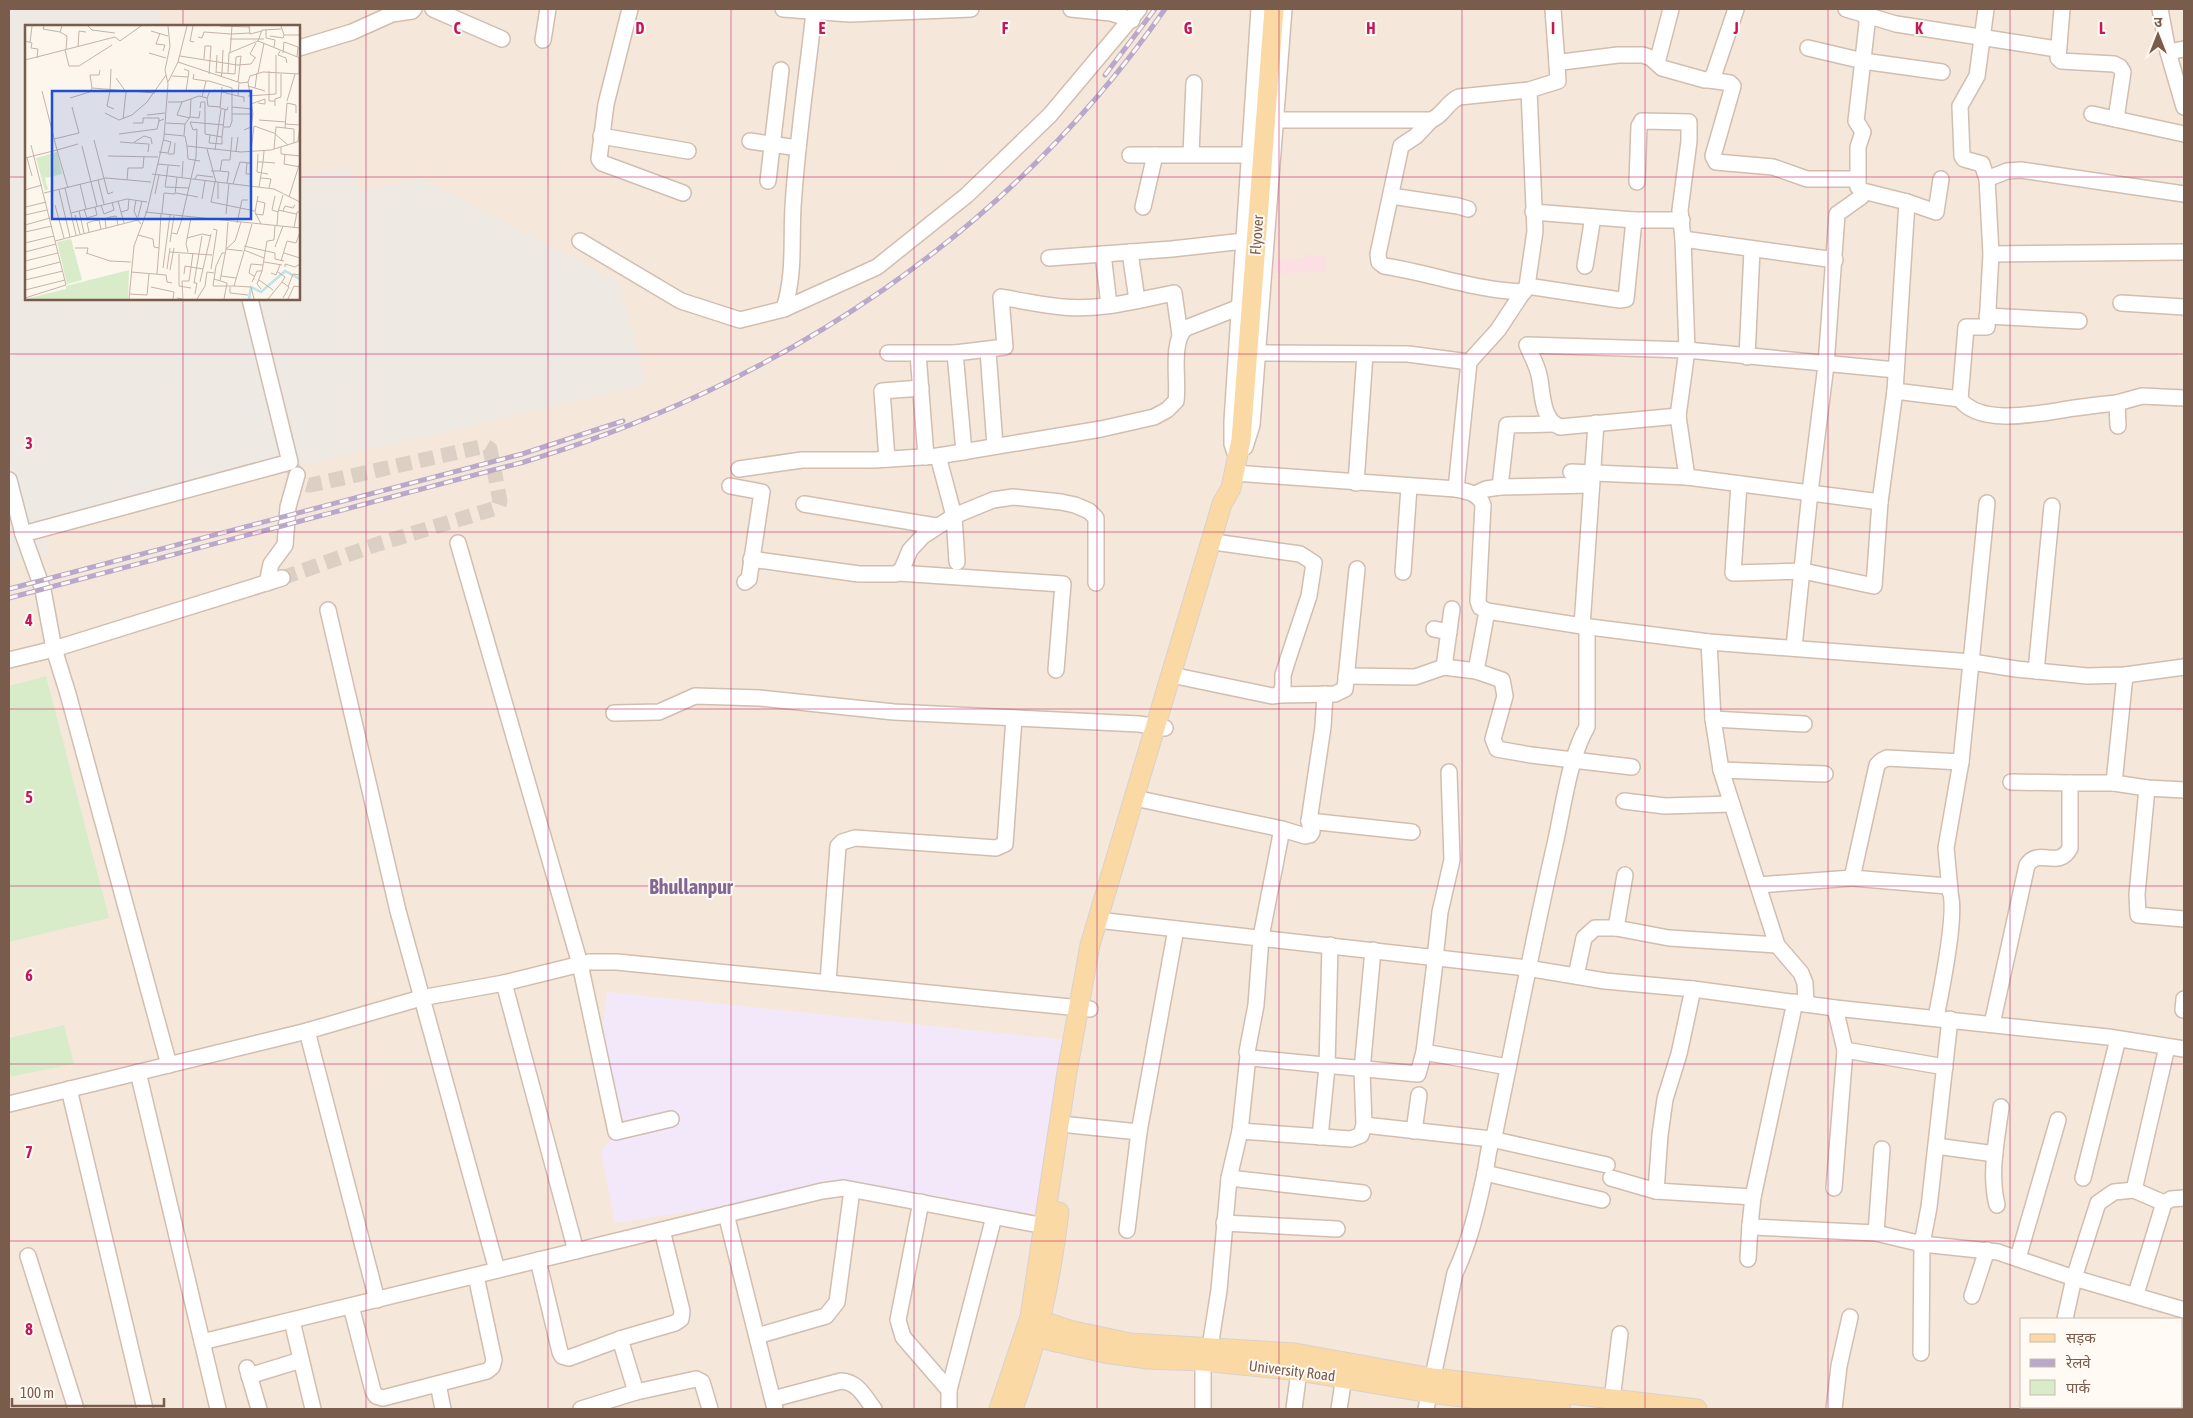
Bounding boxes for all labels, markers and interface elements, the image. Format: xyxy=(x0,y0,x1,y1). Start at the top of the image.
north arrow xyxy=(2133,10,2183,60)
text: उ xyxy=(2154,14,2163,30)
text: C xyxy=(453,19,461,37)
text: D xyxy=(636,19,645,37)
text: E xyxy=(819,19,826,37)
text: F xyxy=(1002,19,1009,37)
text: G xyxy=(1184,19,1193,37)
text: H xyxy=(1366,19,1376,37)
text: I xyxy=(1551,19,1555,37)
text: J xyxy=(1732,19,1739,37)
text: K xyxy=(1915,19,1923,37)
text: L xyxy=(2099,19,2106,37)
inset map xyxy=(25,25,300,300)
street label: Flyover xyxy=(1247,214,1266,256)
text: 3 xyxy=(25,434,33,452)
text: 4 xyxy=(24,611,33,629)
text: 5 xyxy=(25,788,33,806)
district label: Bhullanpur xyxy=(649,875,734,898)
text: 6 xyxy=(25,966,33,984)
text: 7 xyxy=(25,1143,33,1161)
legend xyxy=(2020,1318,2183,1408)
text: 8 xyxy=(25,1320,33,1338)
text: सड़क xyxy=(2066,1329,2096,1346)
text: रेलवे xyxy=(2065,1354,2091,1371)
street label: University Road xyxy=(1248,1357,1336,1384)
scale bar xyxy=(12,1376,165,1408)
text: पार्क xyxy=(2066,1379,2090,1396)
text: 100 m xyxy=(20,1384,54,1401)

